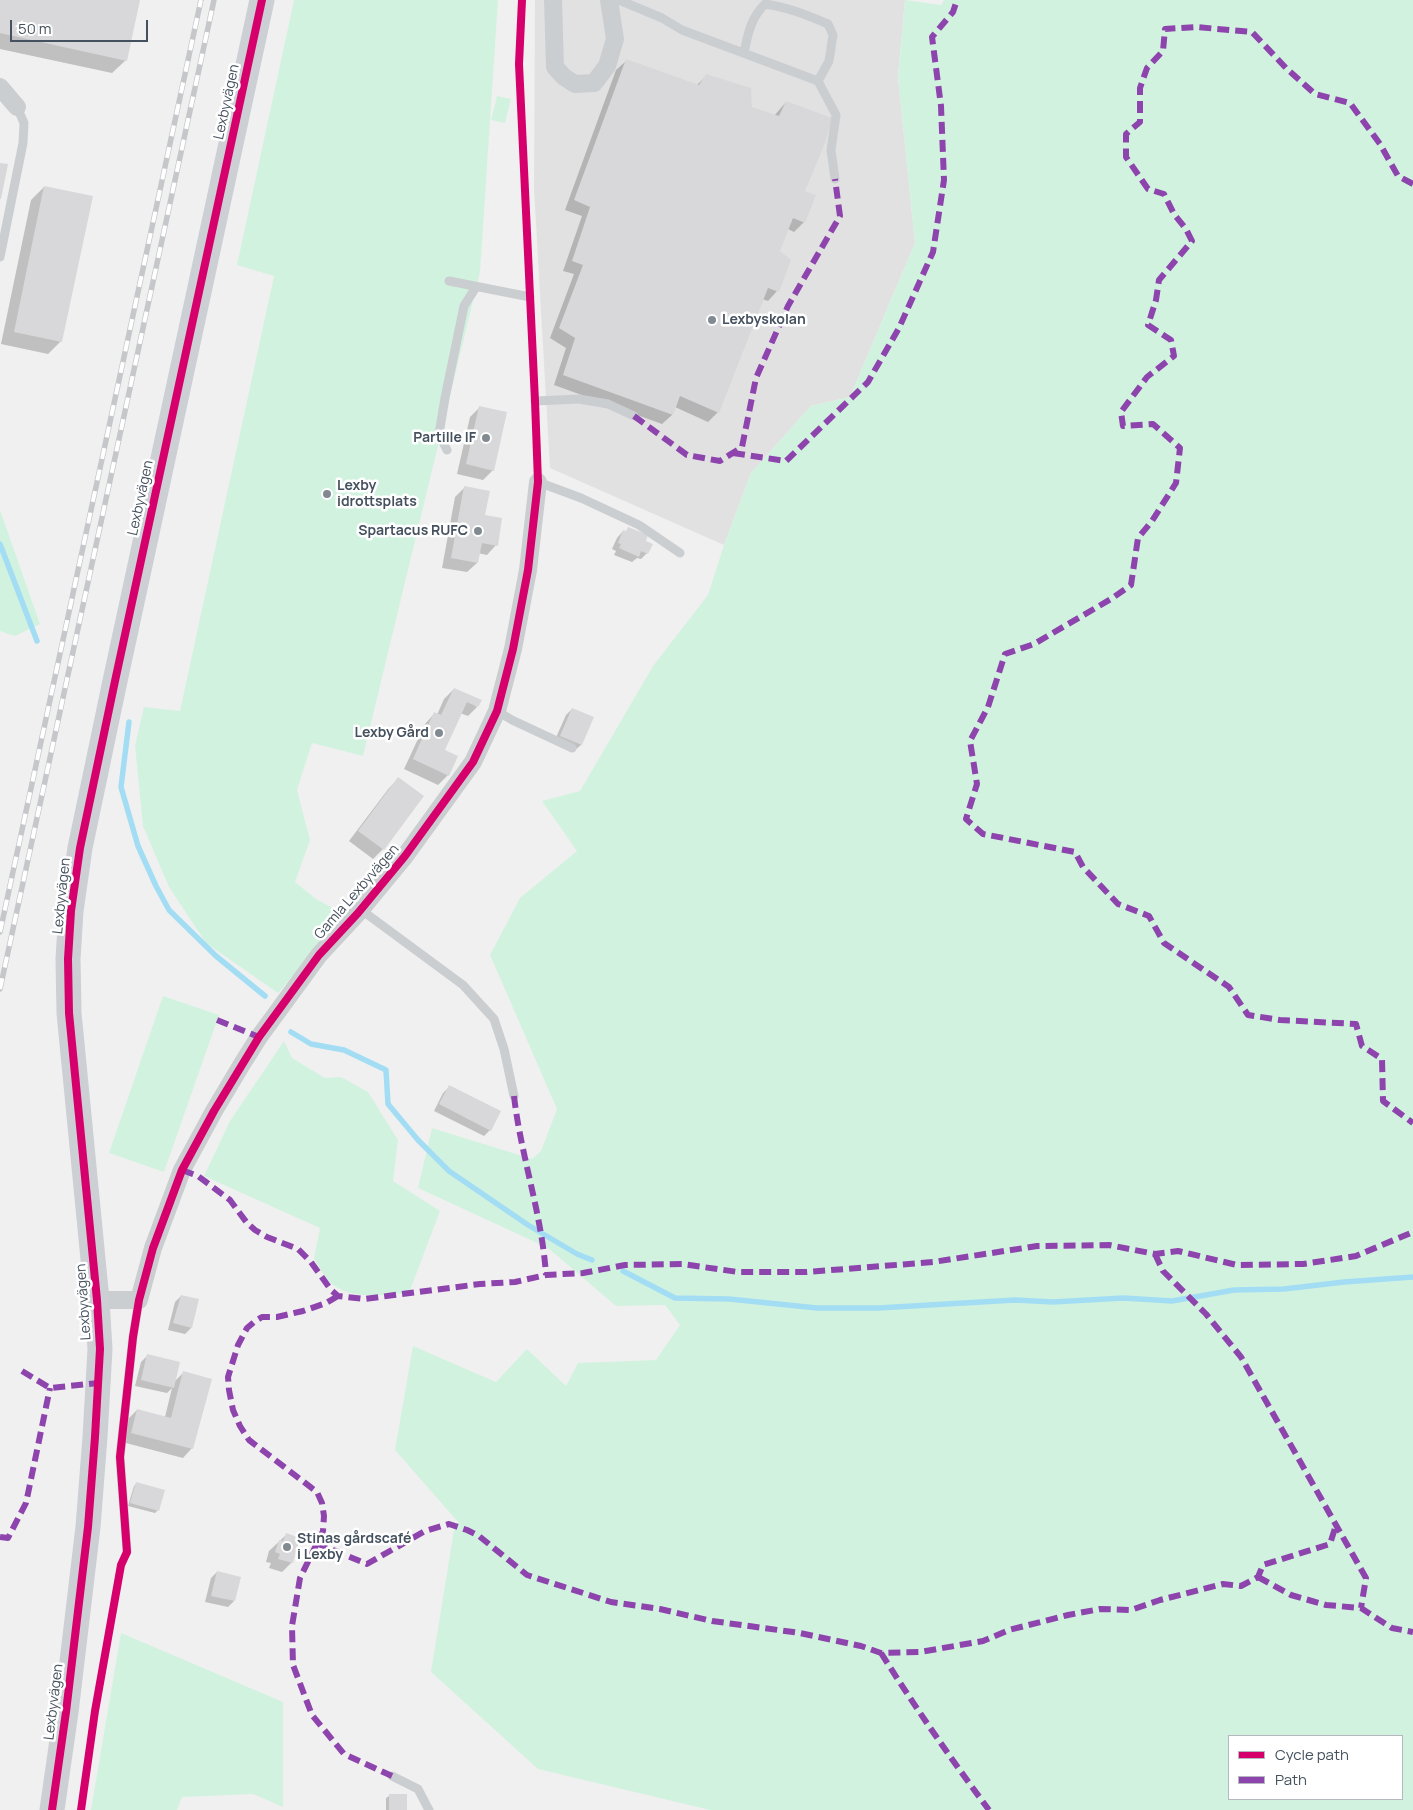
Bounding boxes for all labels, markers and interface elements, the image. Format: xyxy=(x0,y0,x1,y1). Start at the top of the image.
scale bar xyxy=(12,10,150,42)
text: 50 m xyxy=(18,18,52,39)
street label: Lexbyvägen xyxy=(211,63,243,141)
place label: Lexbyskolan xyxy=(722,312,806,328)
marker: Lexbyskolan xyxy=(706,314,718,326)
place label: Partille IF xyxy=(413,430,476,446)
marker: Partille IF xyxy=(480,432,492,444)
street label: Lexbyvägen xyxy=(125,459,157,537)
place label: Lexby idrottsplats xyxy=(337,478,417,511)
marker: Lexby idrottsplats xyxy=(321,488,333,500)
place label: Spartacus RUFC xyxy=(358,523,468,539)
marker: Spartacus RUFC xyxy=(472,525,484,537)
place label: Lexby Gård xyxy=(354,725,429,741)
marker: Lexby Gård xyxy=(433,727,445,739)
street label: Gamla Lexbyvägen xyxy=(311,841,403,943)
street label: Lexbyvägen xyxy=(50,857,74,935)
street label: Lexbyvägen xyxy=(73,1263,95,1341)
place label: Stinas gårdscafé i Lexby xyxy=(297,1531,411,1564)
marker: Stinas gårdscafé i Lexby xyxy=(281,1541,293,1553)
street label: Lexbyvägen xyxy=(41,1663,67,1741)
legend xyxy=(1228,1735,1403,1800)
text: Cycle path xyxy=(1275,1744,1349,1765)
text: Path xyxy=(1275,1769,1307,1790)

